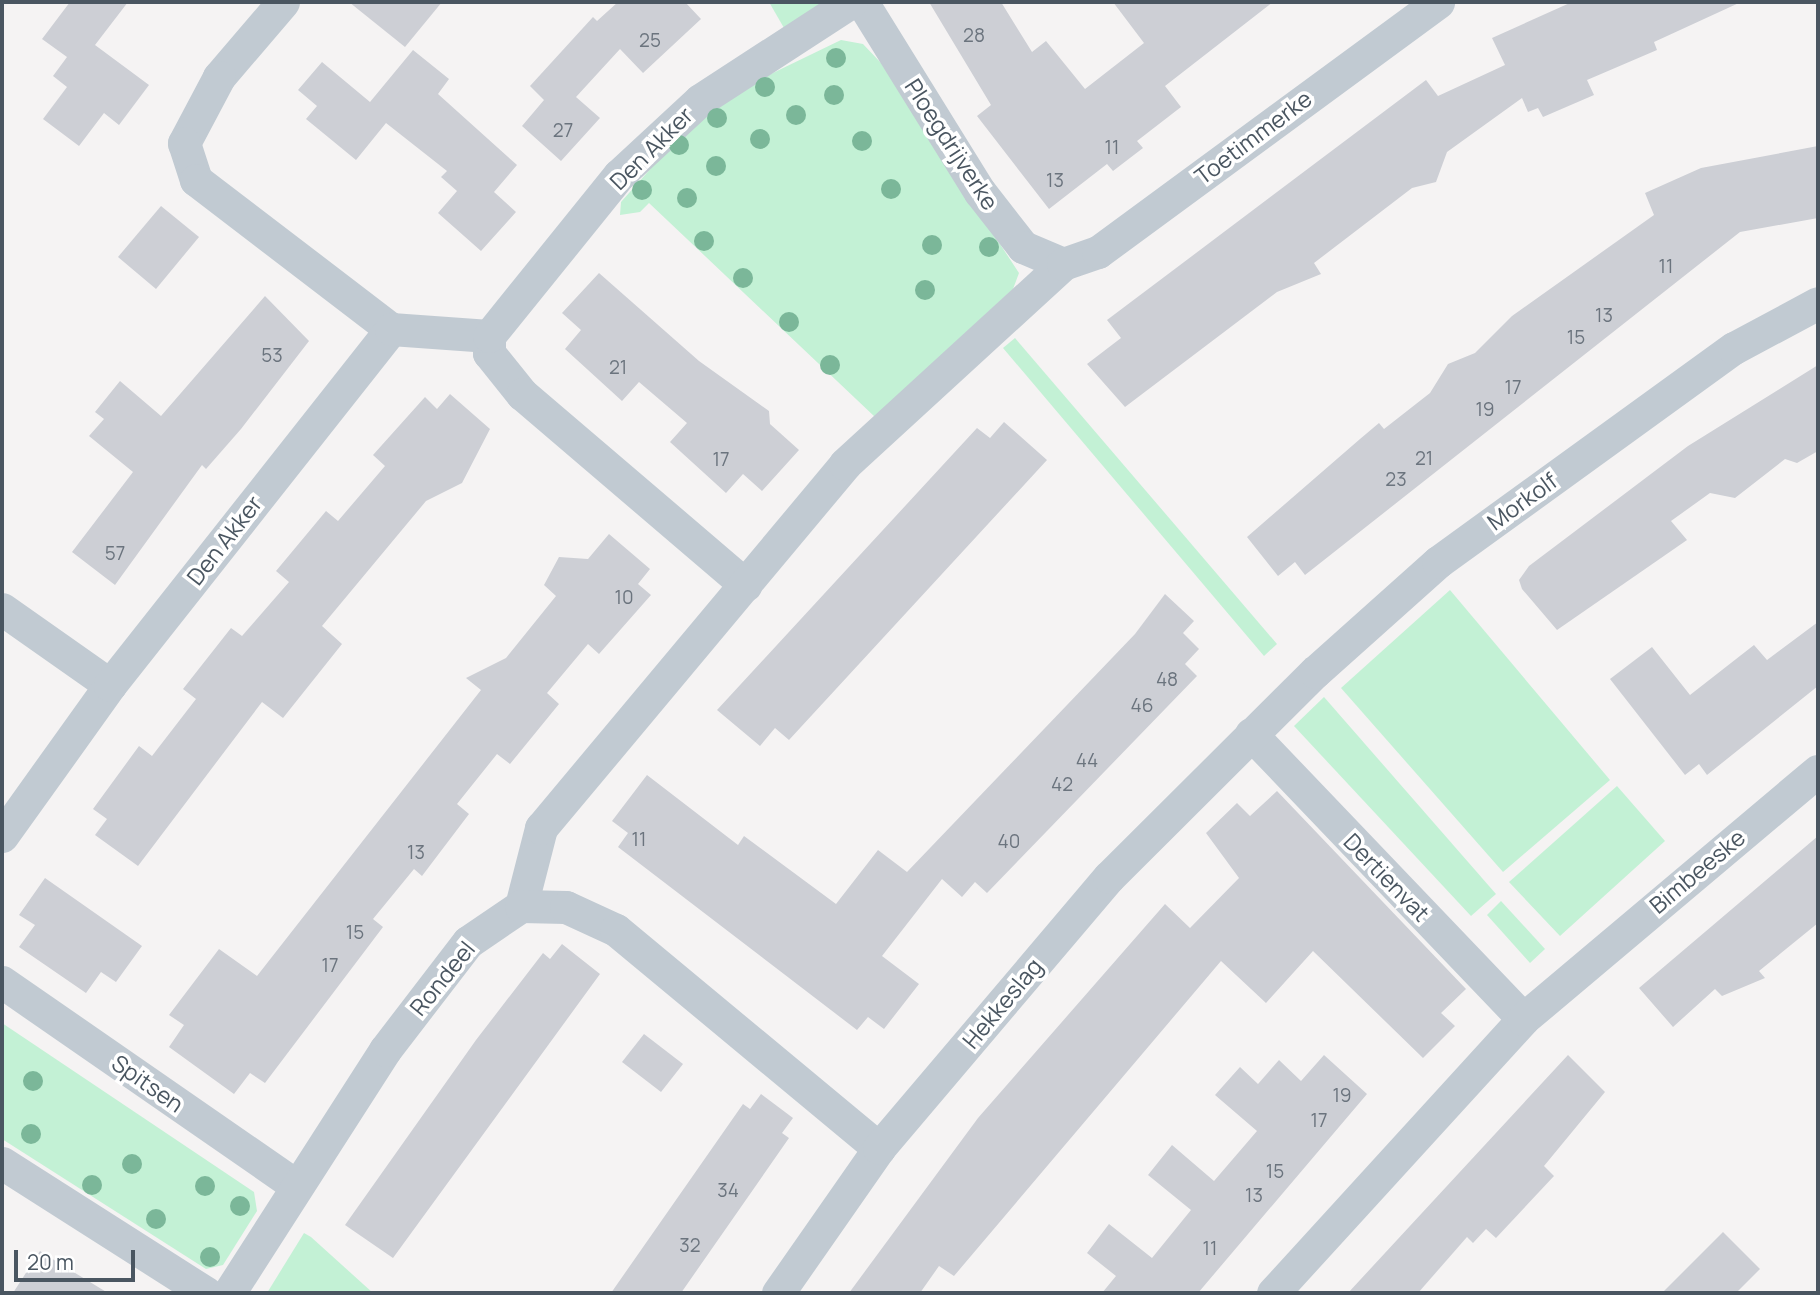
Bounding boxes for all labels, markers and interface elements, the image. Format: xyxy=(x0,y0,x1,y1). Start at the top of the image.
house number: 28 xyxy=(963,25,985,47)
house number: 25 xyxy=(639,30,661,52)
street label: Ploegdrijverke xyxy=(899,73,1005,215)
street label: Toetimmerke xyxy=(1189,84,1317,190)
street label: Den Akker xyxy=(604,101,698,195)
house number: 27 xyxy=(553,120,573,142)
house number: 11 xyxy=(1105,137,1119,159)
house number: 13 xyxy=(1046,170,1064,192)
house number: 11 xyxy=(1659,256,1673,278)
house number: 13 xyxy=(1595,305,1613,327)
house number: 15 xyxy=(1567,327,1585,349)
house number: 53 xyxy=(261,345,283,367)
house number: 21 xyxy=(609,357,627,379)
house number: 17 xyxy=(1505,377,1521,399)
house number: 19 xyxy=(1475,399,1495,421)
house number: 21 xyxy=(1415,448,1433,470)
house number: 17 xyxy=(713,449,729,471)
street label: Morkolf xyxy=(1482,466,1562,536)
house number: 23 xyxy=(1385,469,1407,491)
street label: Den Akker xyxy=(181,490,267,590)
house number: 57 xyxy=(105,543,125,565)
house number: 10 xyxy=(615,587,633,609)
house number: 48 xyxy=(1156,669,1178,691)
house number: 46 xyxy=(1131,695,1153,717)
house number: 44 xyxy=(1076,750,1098,772)
house number: 42 xyxy=(1051,774,1073,796)
street label: Bimbeeske xyxy=(1644,823,1750,919)
street label: Dertienvat xyxy=(1338,827,1436,927)
house number: 11 xyxy=(632,829,646,851)
house number: 40 xyxy=(998,831,1020,853)
house number: 13 xyxy=(407,842,425,864)
house number: 15 xyxy=(346,922,364,944)
street label: Rondeel xyxy=(404,935,480,1021)
street label: Hekkeslag xyxy=(956,952,1048,1054)
house number: 17 xyxy=(322,955,338,977)
street label: Spitsen xyxy=(107,1048,189,1118)
house number: 19 xyxy=(1332,1085,1352,1107)
house number: 17 xyxy=(1311,1110,1327,1132)
house number: 15 xyxy=(1266,1161,1284,1183)
house number: 34 xyxy=(717,1180,739,1202)
house number: 13 xyxy=(1245,1185,1263,1207)
house number: 32 xyxy=(679,1235,701,1257)
scale bar xyxy=(18,1236,138,1280)
house number: 11 xyxy=(1203,1238,1217,1260)
text: 20 m xyxy=(27,1248,74,1276)

